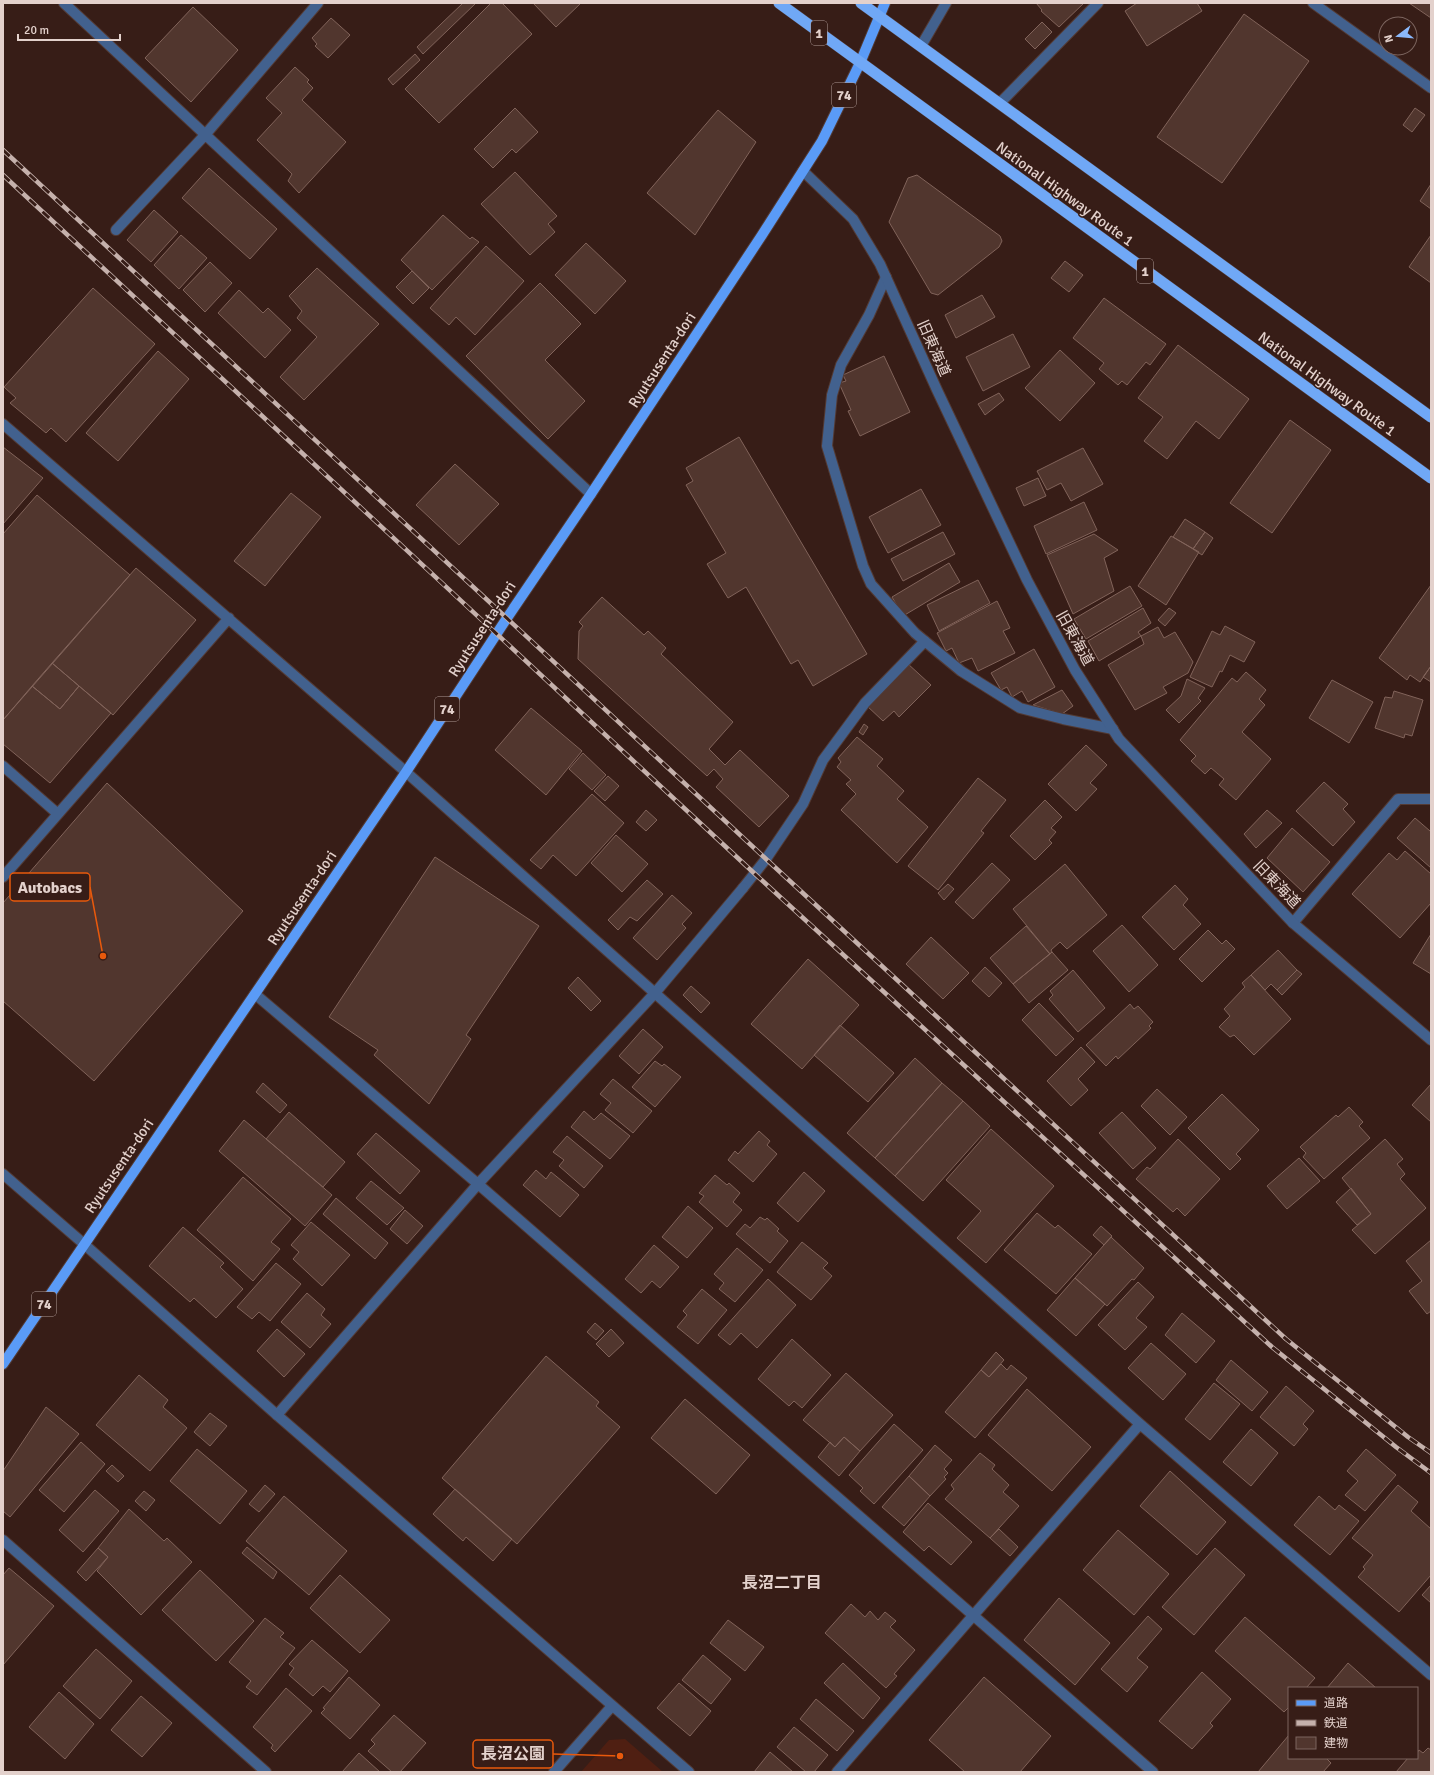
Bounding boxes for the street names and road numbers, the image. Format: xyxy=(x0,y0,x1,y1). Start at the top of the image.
road number: 1 xyxy=(811,21,827,45)
road number: 74 xyxy=(832,83,856,107)
street label: National Highway Route 1 xyxy=(993,138,1137,250)
road number: 1 xyxy=(1137,259,1153,283)
street label: Ryutsusenta-dori xyxy=(624,309,700,411)
street label: 旧東海道 xyxy=(914,317,954,379)
street label: National Highway Route 1 xyxy=(1255,328,1399,440)
street label: Ryutsusenta-dori xyxy=(444,578,520,680)
street label: 旧東海道 xyxy=(1053,607,1097,669)
road number: 74 xyxy=(435,697,459,721)
street label: Ryutsusenta-dori xyxy=(264,847,340,949)
street label: 旧東海道 xyxy=(1250,856,1304,912)
street label: Ryutsusenta-dori xyxy=(81,1115,157,1217)
road number: 74 xyxy=(32,1292,56,1316)

